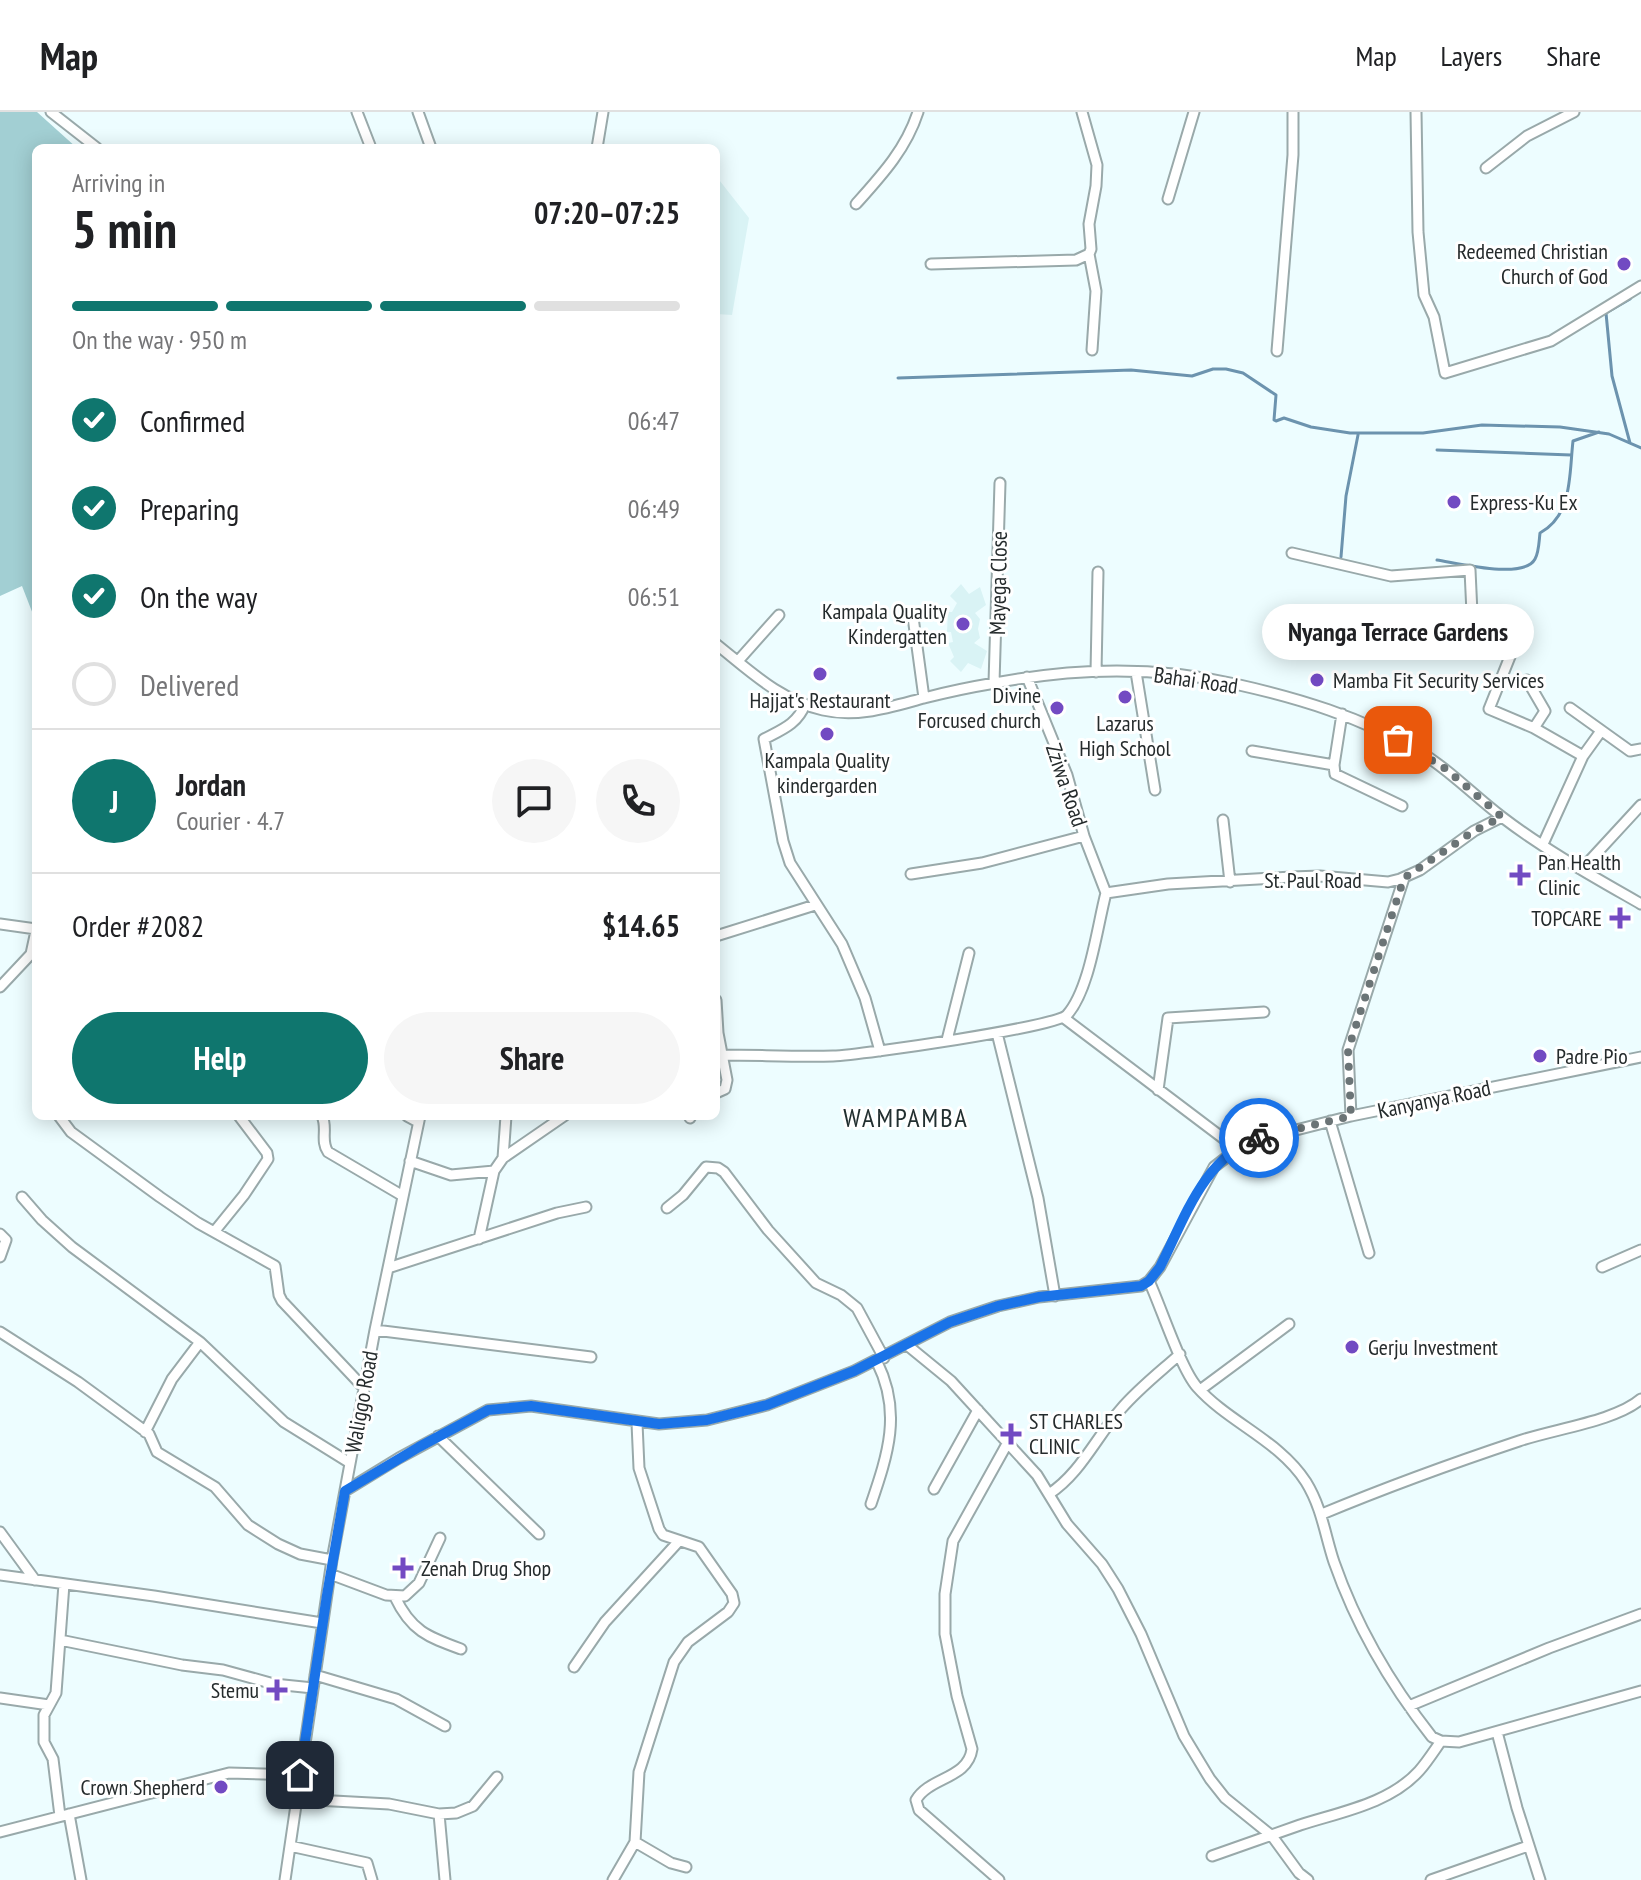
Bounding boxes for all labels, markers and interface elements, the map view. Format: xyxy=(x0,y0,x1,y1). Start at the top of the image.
text: Map xyxy=(40,31,98,80)
text: Map xyxy=(1355,37,1397,74)
text: Layers xyxy=(1441,37,1502,74)
text: Share xyxy=(1546,37,1601,74)
text: Arriving in xyxy=(72,166,165,199)
text: 07:20–07:25 xyxy=(534,193,680,232)
text: 5 min xyxy=(72,195,177,262)
place label: Redeemed Christian Church of God xyxy=(1457,237,1608,290)
marker: Redeemed Christian Church of God xyxy=(1615,255,1633,273)
text: On the way · 950 m xyxy=(72,323,247,356)
icon: check xyxy=(72,398,116,442)
text: Confirmed xyxy=(140,401,245,440)
text: 06:47 xyxy=(628,404,680,437)
icon: check xyxy=(72,486,116,530)
place label: Express-Ku Ex xyxy=(1470,488,1578,516)
text: Preparing xyxy=(140,489,239,528)
text: 06:49 xyxy=(628,492,680,525)
marker: Express-Ku Ex xyxy=(1445,493,1463,511)
street label: Mayega Close xyxy=(983,531,1013,635)
icon: check xyxy=(72,574,116,618)
text: On the way xyxy=(140,577,257,616)
text: 06:51 xyxy=(628,580,680,613)
place label: Kampala Quality Kindergatten xyxy=(822,597,948,650)
callout: Nyanga Terrace Gardens xyxy=(1262,604,1534,660)
marker: Kampala Quality Kindergatten xyxy=(954,615,972,633)
text: Nyanga Terrace Gardens xyxy=(1288,615,1508,648)
street label: Bahai Road xyxy=(1152,660,1240,700)
text: Delivered xyxy=(140,665,239,704)
marker: Hajjat's Restaurant xyxy=(811,665,829,683)
place label: Mamba Fit Security Services xyxy=(1333,666,1544,694)
marker: Mamba Fit Security Services xyxy=(1308,671,1326,689)
place label: Divine Forcused church xyxy=(918,681,1041,734)
place label: Hajjat's Restaurant xyxy=(750,686,891,714)
marker: Lazarus High School xyxy=(1116,688,1134,706)
marker: Divine Forcused church xyxy=(1048,699,1066,717)
pin xyxy=(1364,706,1432,774)
place label: Lazarus High School xyxy=(1079,709,1172,762)
icon: bag xyxy=(1376,718,1420,762)
marker: Kampala Quality kindergarden xyxy=(818,725,836,743)
street label: Zziwa Road xyxy=(1040,740,1094,830)
place label: Kampala Quality kindergarden xyxy=(765,746,890,799)
button: chat xyxy=(492,759,576,843)
button: phone xyxy=(596,759,680,843)
text: Jordan xyxy=(176,765,246,804)
text: J xyxy=(110,782,118,821)
text: Courier · 4.7 xyxy=(176,804,285,837)
place label: Pan Health Clinic xyxy=(1538,848,1621,901)
marker: Pan Health Clinic xyxy=(1509,864,1531,886)
street label: St. Paul Road xyxy=(1264,866,1362,894)
place label: TOPCARE xyxy=(1531,904,1602,932)
text: Order #2082 xyxy=(72,906,204,945)
text: $14.65 xyxy=(602,906,680,945)
marker: TOPCARE xyxy=(1609,907,1631,929)
button: Help xyxy=(72,1012,368,1104)
button: Share xyxy=(384,1012,680,1104)
place label: Padre Pio xyxy=(1556,1042,1628,1070)
marker: Padre Pio xyxy=(1531,1047,1549,1065)
street label: Kanyanya Road xyxy=(1375,1073,1493,1125)
courier xyxy=(1219,1098,1299,1178)
district label: WAMPAMBA xyxy=(843,1101,969,1134)
icon: bike xyxy=(1237,1116,1281,1160)
place label: Gerju Investment xyxy=(1368,1333,1498,1361)
marker: Gerju Investment xyxy=(1343,1338,1361,1356)
street label: Waliggo Road xyxy=(338,1349,384,1455)
place label: ST CHARLES CLINIC xyxy=(1029,1407,1123,1460)
marker: ST CHARLES CLINIC xyxy=(1000,1423,1022,1445)
place label: Zenah Drug Shop xyxy=(421,1554,551,1582)
marker: Zenah Drug Shop xyxy=(392,1557,414,1579)
place label: Stemu xyxy=(211,1676,259,1704)
marker: Stemu xyxy=(266,1679,288,1701)
pin xyxy=(266,1741,334,1809)
icon: home xyxy=(278,1753,322,1797)
place label: Crown Shepherd xyxy=(81,1773,205,1801)
marker: Crown Shepherd xyxy=(212,1778,230,1796)

